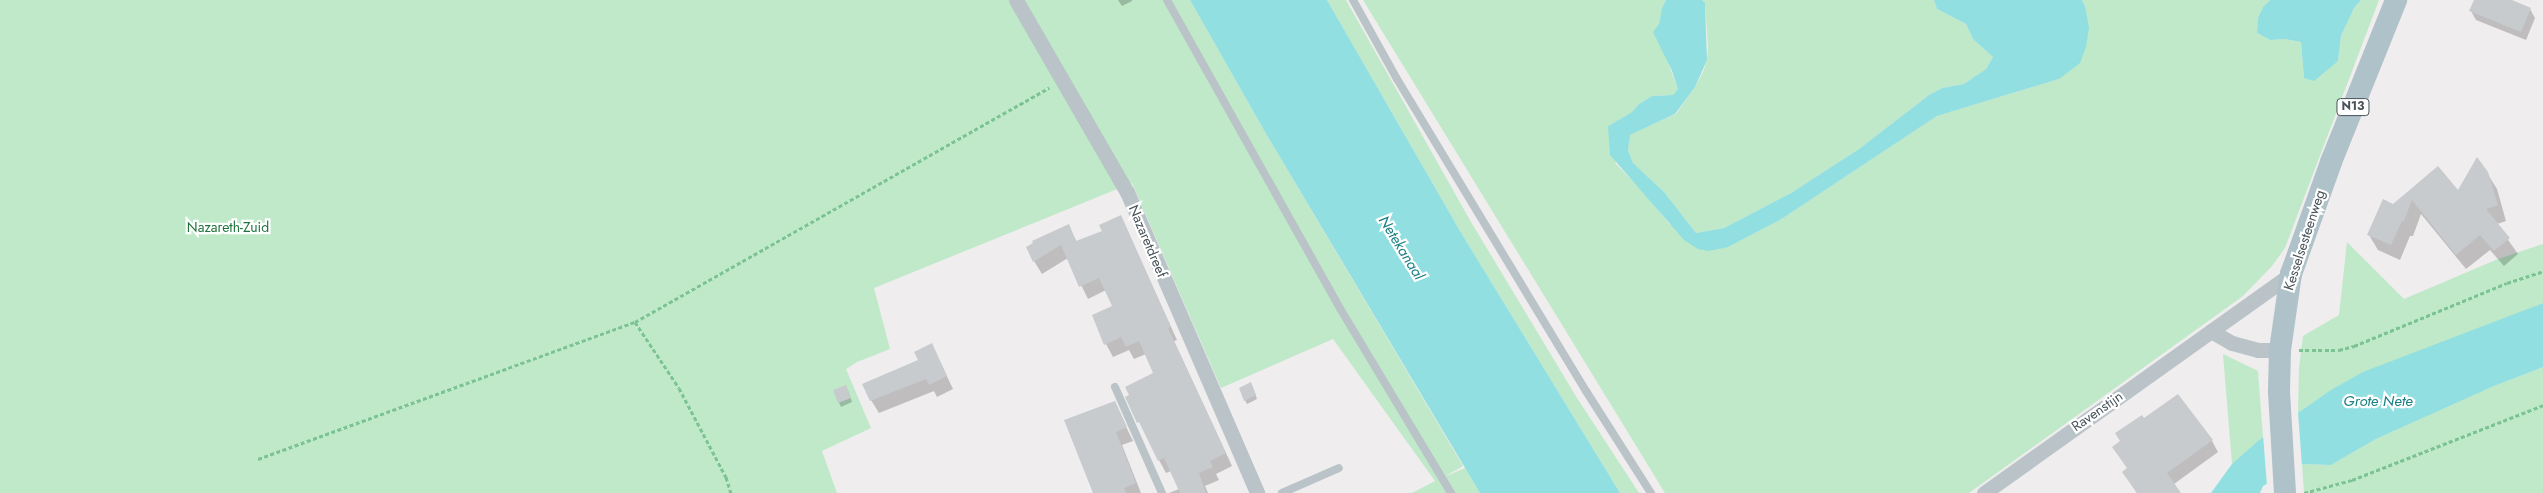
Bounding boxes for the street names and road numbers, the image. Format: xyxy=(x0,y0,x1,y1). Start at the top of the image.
road number: N13 xyxy=(2336,98,2370,116)
street label: Kesselsesteenweg xyxy=(2280,188,2328,292)
street label: Nazaretdreef xyxy=(1125,202,1171,280)
street label: Ravenstijn xyxy=(2068,387,2126,435)

